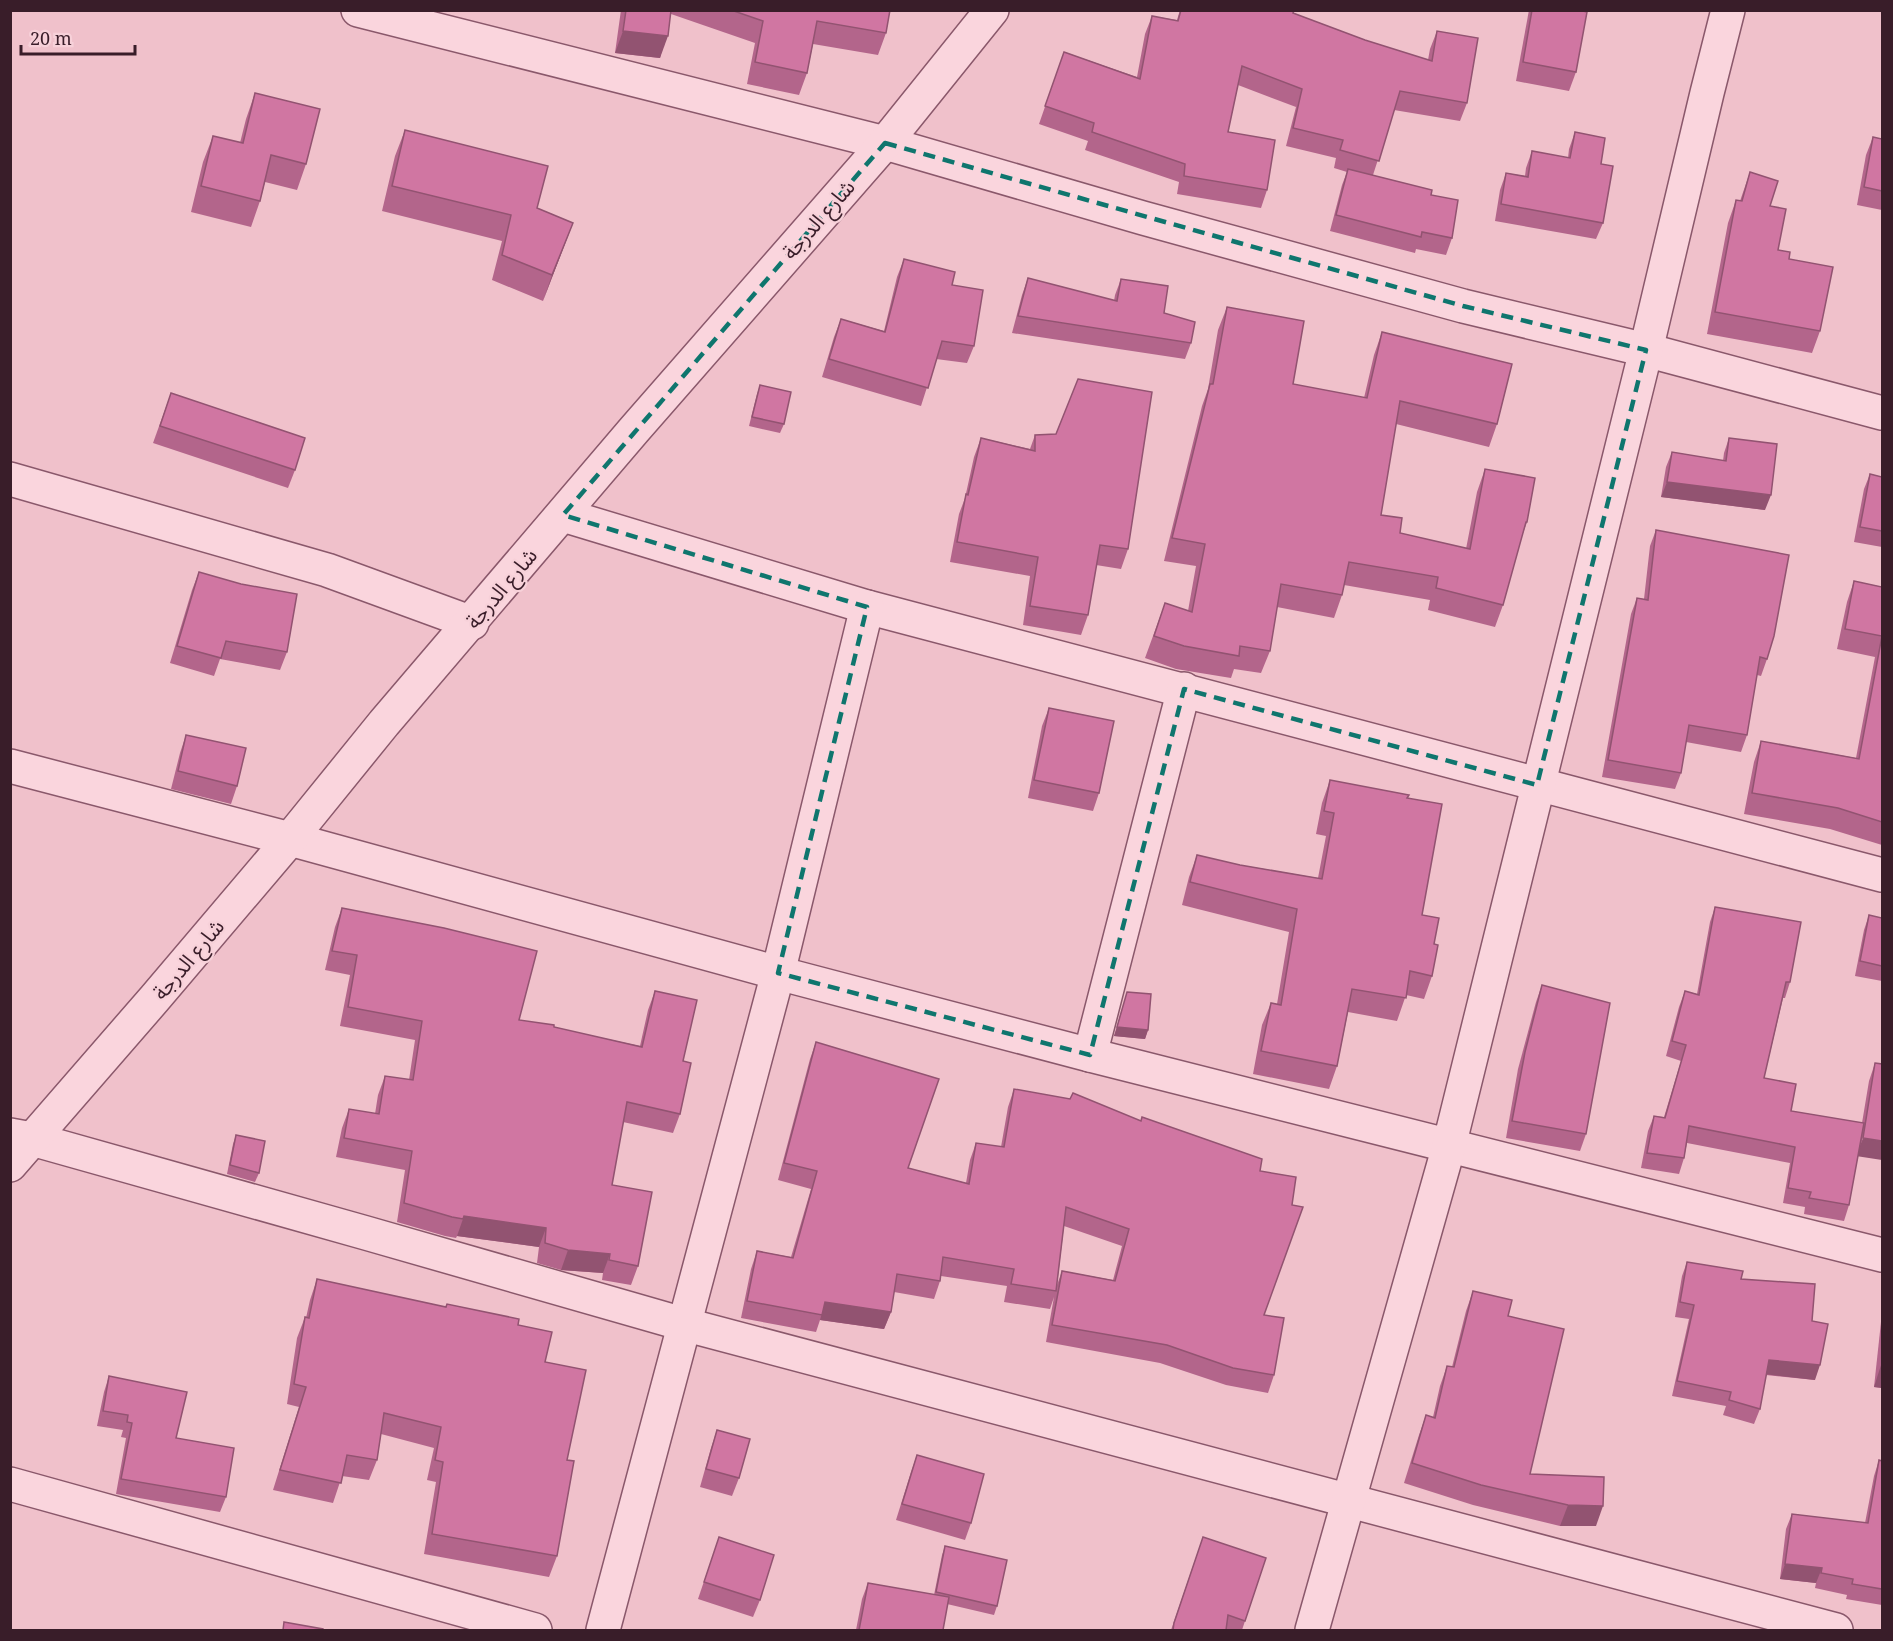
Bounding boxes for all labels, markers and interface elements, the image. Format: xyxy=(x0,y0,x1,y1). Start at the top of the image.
scale bar xyxy=(21,18,135,56)
text: 20 m xyxy=(30,26,72,50)
street label: شارع الدرجة xyxy=(775,173,862,266)
street label: شارع الدرجة xyxy=(459,542,545,636)
street label: شارع الدرجة xyxy=(146,913,232,1007)

